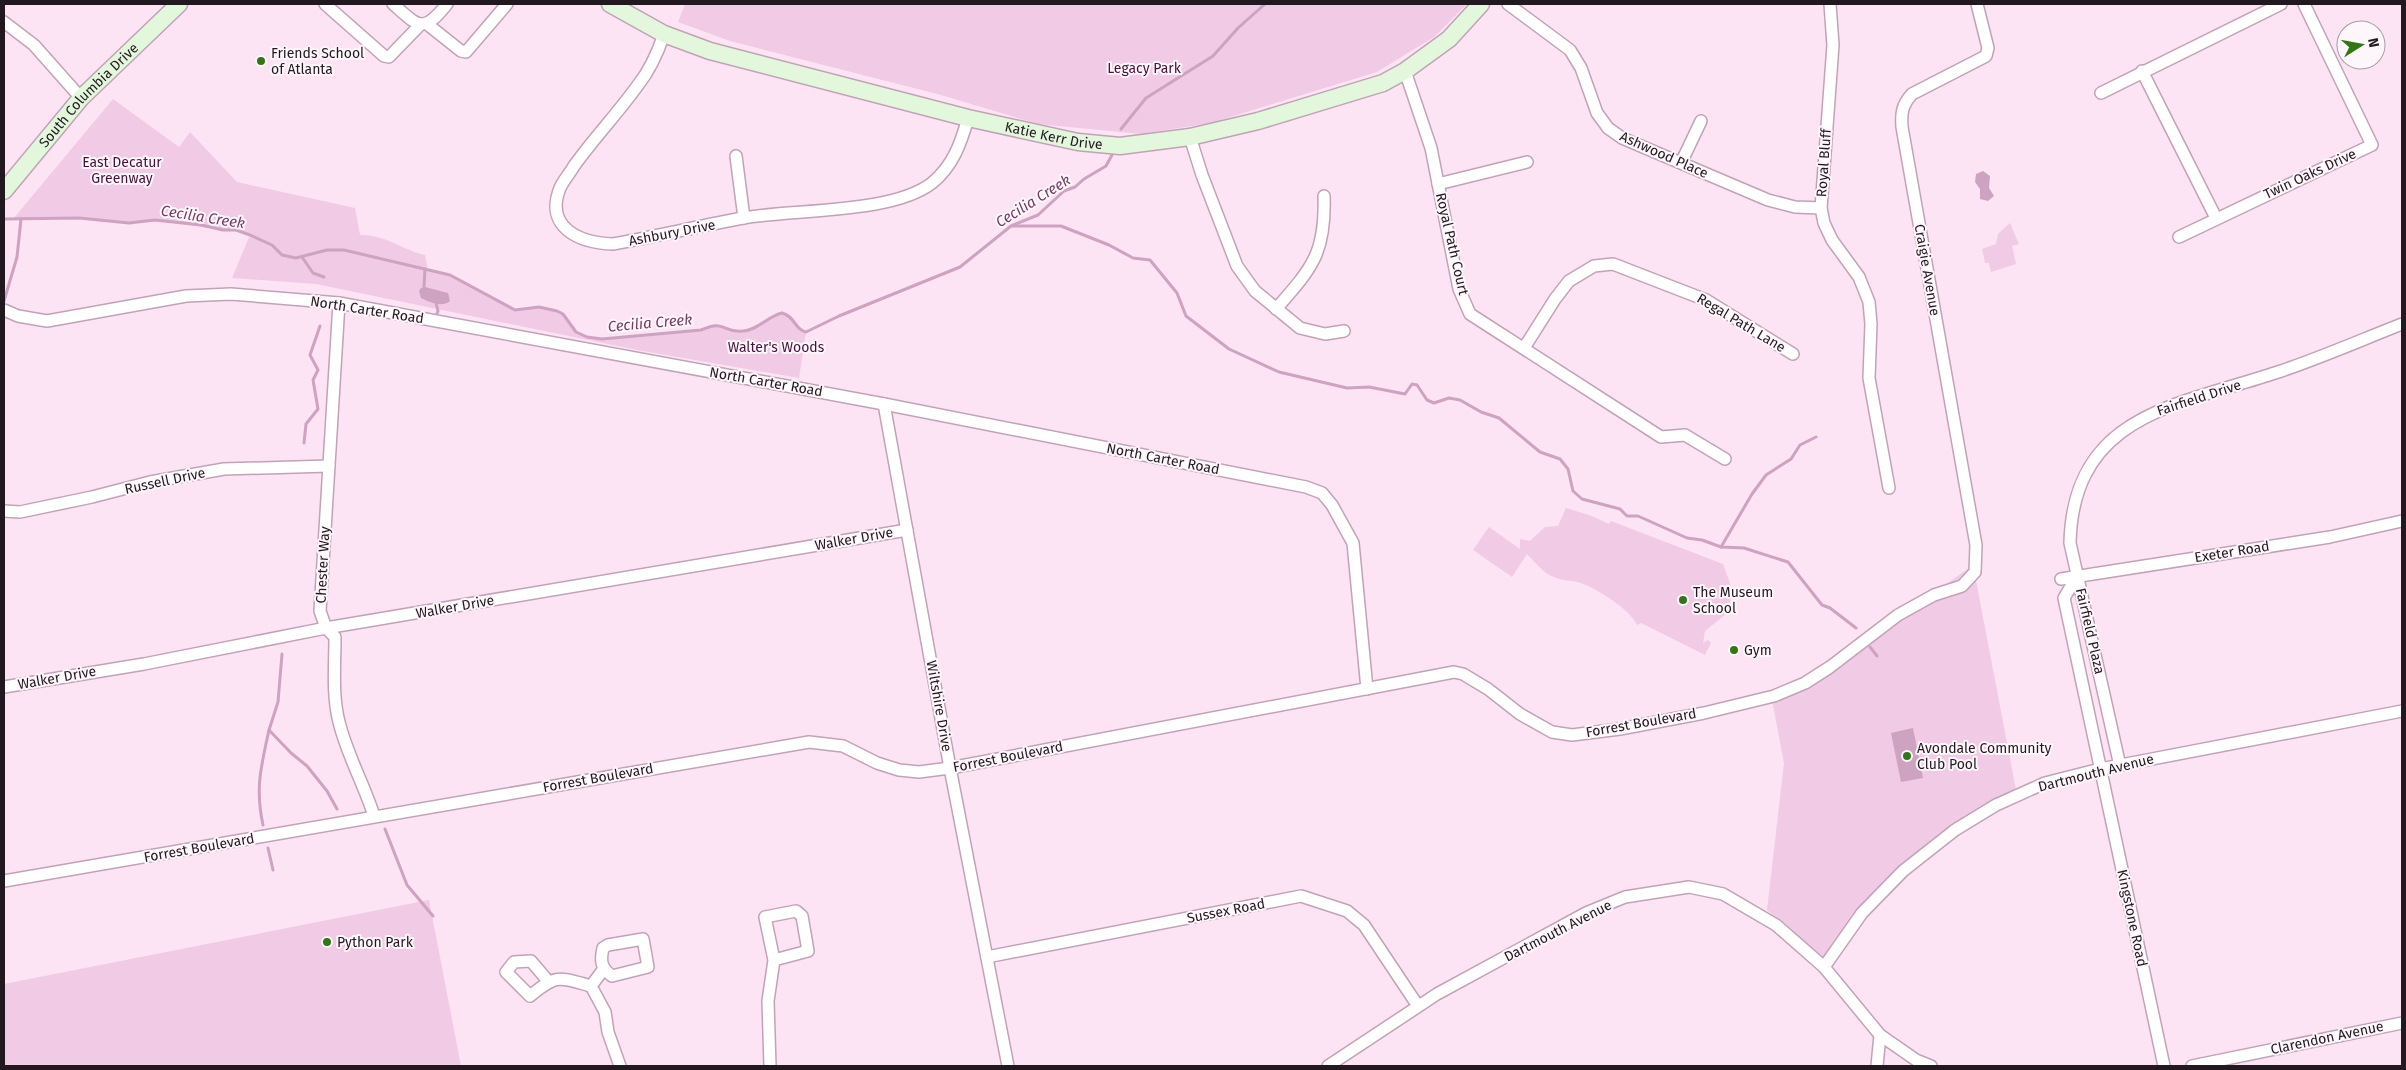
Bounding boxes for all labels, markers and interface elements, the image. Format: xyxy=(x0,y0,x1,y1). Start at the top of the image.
north arrow xyxy=(2336,20,2386,70)
text: N xyxy=(2364,36,2383,49)
street label: South Columbia Drive xyxy=(35,39,142,151)
place label: Friends School of Atlanta xyxy=(271,45,364,78)
marker: Friends School of Atlanta xyxy=(255,55,267,67)
park label: Legacy Park xyxy=(1107,60,1182,77)
street label: Katie Kerr Drive xyxy=(1003,118,1103,153)
street label: Royal Bluff xyxy=(1813,127,1835,198)
street label: Ashwood Place xyxy=(1617,128,1711,182)
street label: Twin Oaks Drive xyxy=(2261,145,2359,203)
park label: East Decatur Greenway xyxy=(82,154,162,187)
water label: Cecilia Creek xyxy=(992,171,1074,231)
street label: Royal Path Court xyxy=(1432,191,1472,298)
water label: Cecilia Creek xyxy=(160,201,246,233)
street label: Ashbury Drive xyxy=(627,216,717,250)
street label: Craigie Avenue xyxy=(1911,223,1943,317)
street label: Regal Path Lane xyxy=(1694,290,1788,356)
street label: North Carter Road xyxy=(309,293,425,327)
water label: Cecilia Creek xyxy=(607,310,693,336)
park label: Walter's Woods xyxy=(728,339,825,356)
street label: North Carter Road xyxy=(708,364,824,400)
street label: Fairfield Drive xyxy=(2155,376,2243,420)
street label: North Carter Road xyxy=(1105,440,1221,478)
street label: Russell Drive xyxy=(123,464,207,498)
street label: Walker Drive xyxy=(813,524,895,554)
street label: Chester Way xyxy=(312,526,334,604)
street label: Exeter Road xyxy=(2193,538,2271,566)
place label: The Museum School xyxy=(1693,584,1773,617)
street label: Fairfield Plaza xyxy=(2072,586,2108,676)
street label: Walker Drive xyxy=(414,592,496,622)
marker: The Museum School xyxy=(1677,594,1689,606)
place label: Gym xyxy=(1744,642,1772,659)
marker: Gym xyxy=(1728,644,1740,656)
street label: Wiltshire Drive xyxy=(923,659,955,753)
street label: Walker Drive xyxy=(16,663,98,693)
street label: Forrest Boulevard xyxy=(1584,705,1698,741)
street label: Forrest Boulevard xyxy=(951,738,1065,776)
place label: Avondale Community Club Pool xyxy=(1917,740,2051,773)
marker: Avondale Community Club Pool xyxy=(1901,750,1913,762)
street label: Dartmouth Avenue xyxy=(2036,750,2156,796)
street label: Forrest Boulevard xyxy=(541,760,655,796)
street label: Forrest Boulevard xyxy=(142,830,256,866)
street label: Kingstone Road xyxy=(2113,868,2151,968)
street label: Sussex Road xyxy=(1186,895,1266,927)
street label: Dartmouth Avenue xyxy=(1501,896,1615,966)
place label: Python Park xyxy=(337,934,414,951)
marker: Python Park xyxy=(321,936,333,948)
street label: Clarendon Avenue xyxy=(2269,1018,2385,1058)

